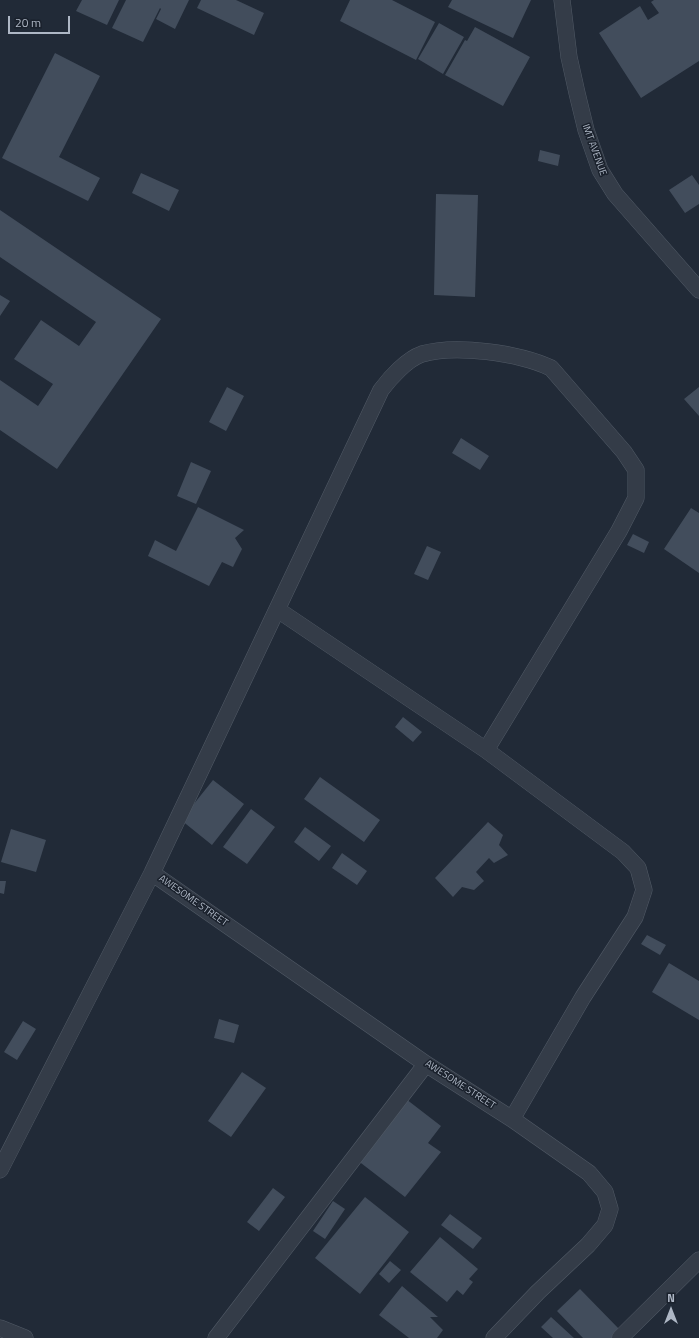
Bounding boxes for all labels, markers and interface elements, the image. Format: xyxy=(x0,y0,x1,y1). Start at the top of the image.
scale bar xyxy=(10,8,72,34)
text: 20 m xyxy=(15,13,41,32)
street label: IMT AVENUE xyxy=(579,123,609,177)
street label: AWESOME STREET xyxy=(156,873,230,929)
street label: AWESOME STREET xyxy=(423,1058,497,1112)
north arrow xyxy=(651,1290,691,1330)
text: N xyxy=(667,1290,675,1306)

